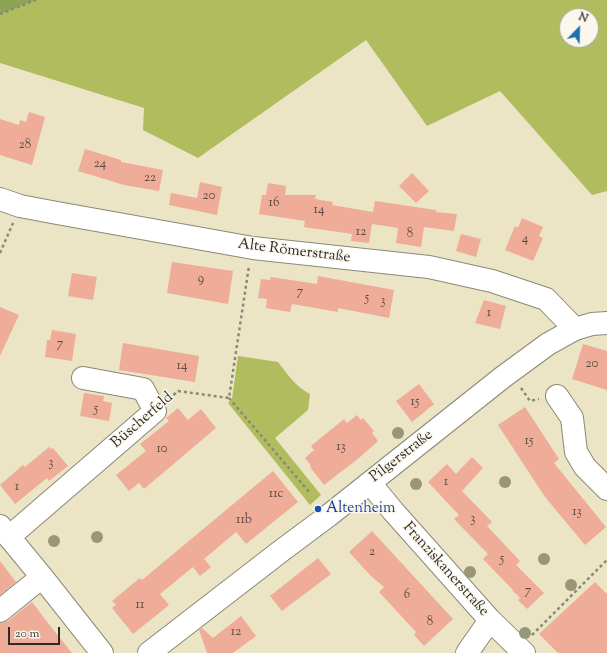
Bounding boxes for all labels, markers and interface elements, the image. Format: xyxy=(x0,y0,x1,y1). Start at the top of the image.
north arrow xyxy=(559,8,599,48)
text: N xyxy=(576,9,590,27)
house number: 28 xyxy=(19,138,31,154)
house number: 24 xyxy=(94,157,106,173)
house number: 22 xyxy=(144,171,156,187)
house number: 20 xyxy=(203,189,215,205)
house number: 16 xyxy=(269,196,279,212)
house number: 14 xyxy=(314,203,324,219)
house number: 12 xyxy=(356,225,366,241)
house number: 8 xyxy=(407,227,413,243)
house number: 4 xyxy=(522,232,528,248)
street label: Alte Römerstraße xyxy=(237,236,351,268)
house number: 9 xyxy=(198,272,204,288)
house number: 7 xyxy=(297,285,303,301)
house number: 5 xyxy=(365,291,369,307)
house number: 3 xyxy=(380,294,386,310)
house number: 1 xyxy=(487,306,491,322)
house number: 7 xyxy=(57,337,63,353)
house number: 20 xyxy=(586,357,598,373)
house number: 14 xyxy=(177,359,187,375)
street label: Büscherfeld xyxy=(108,389,178,453)
house number: 15 xyxy=(411,395,419,411)
house number: 5 xyxy=(94,402,98,418)
street label: Pilgerstraße xyxy=(367,427,437,487)
house number: 15 xyxy=(525,434,533,450)
house number: 13 xyxy=(336,440,346,456)
house number: 10 xyxy=(156,442,168,458)
house number: 3 xyxy=(48,456,54,472)
house number: 1 xyxy=(444,475,448,491)
house number: 1 xyxy=(15,480,19,496)
house number: 11c xyxy=(269,487,283,503)
place label: Altenheim xyxy=(326,500,396,518)
marker: Altenheim xyxy=(313,504,323,514)
house number: 13 xyxy=(572,505,582,521)
house number: 3 xyxy=(470,512,476,528)
house number: 11b xyxy=(236,513,252,529)
street label: Franziskanerstraße xyxy=(398,519,492,621)
house number: 2 xyxy=(369,545,375,561)
house number: 5 xyxy=(500,552,504,568)
house number: 7 xyxy=(525,584,531,600)
house number: 6 xyxy=(404,588,410,604)
house number: 11 xyxy=(136,598,144,614)
house number: 8 xyxy=(427,615,433,631)
scale bar xyxy=(10,619,62,645)
text: 20 m xyxy=(15,625,39,643)
house number: 12 xyxy=(231,625,241,641)

